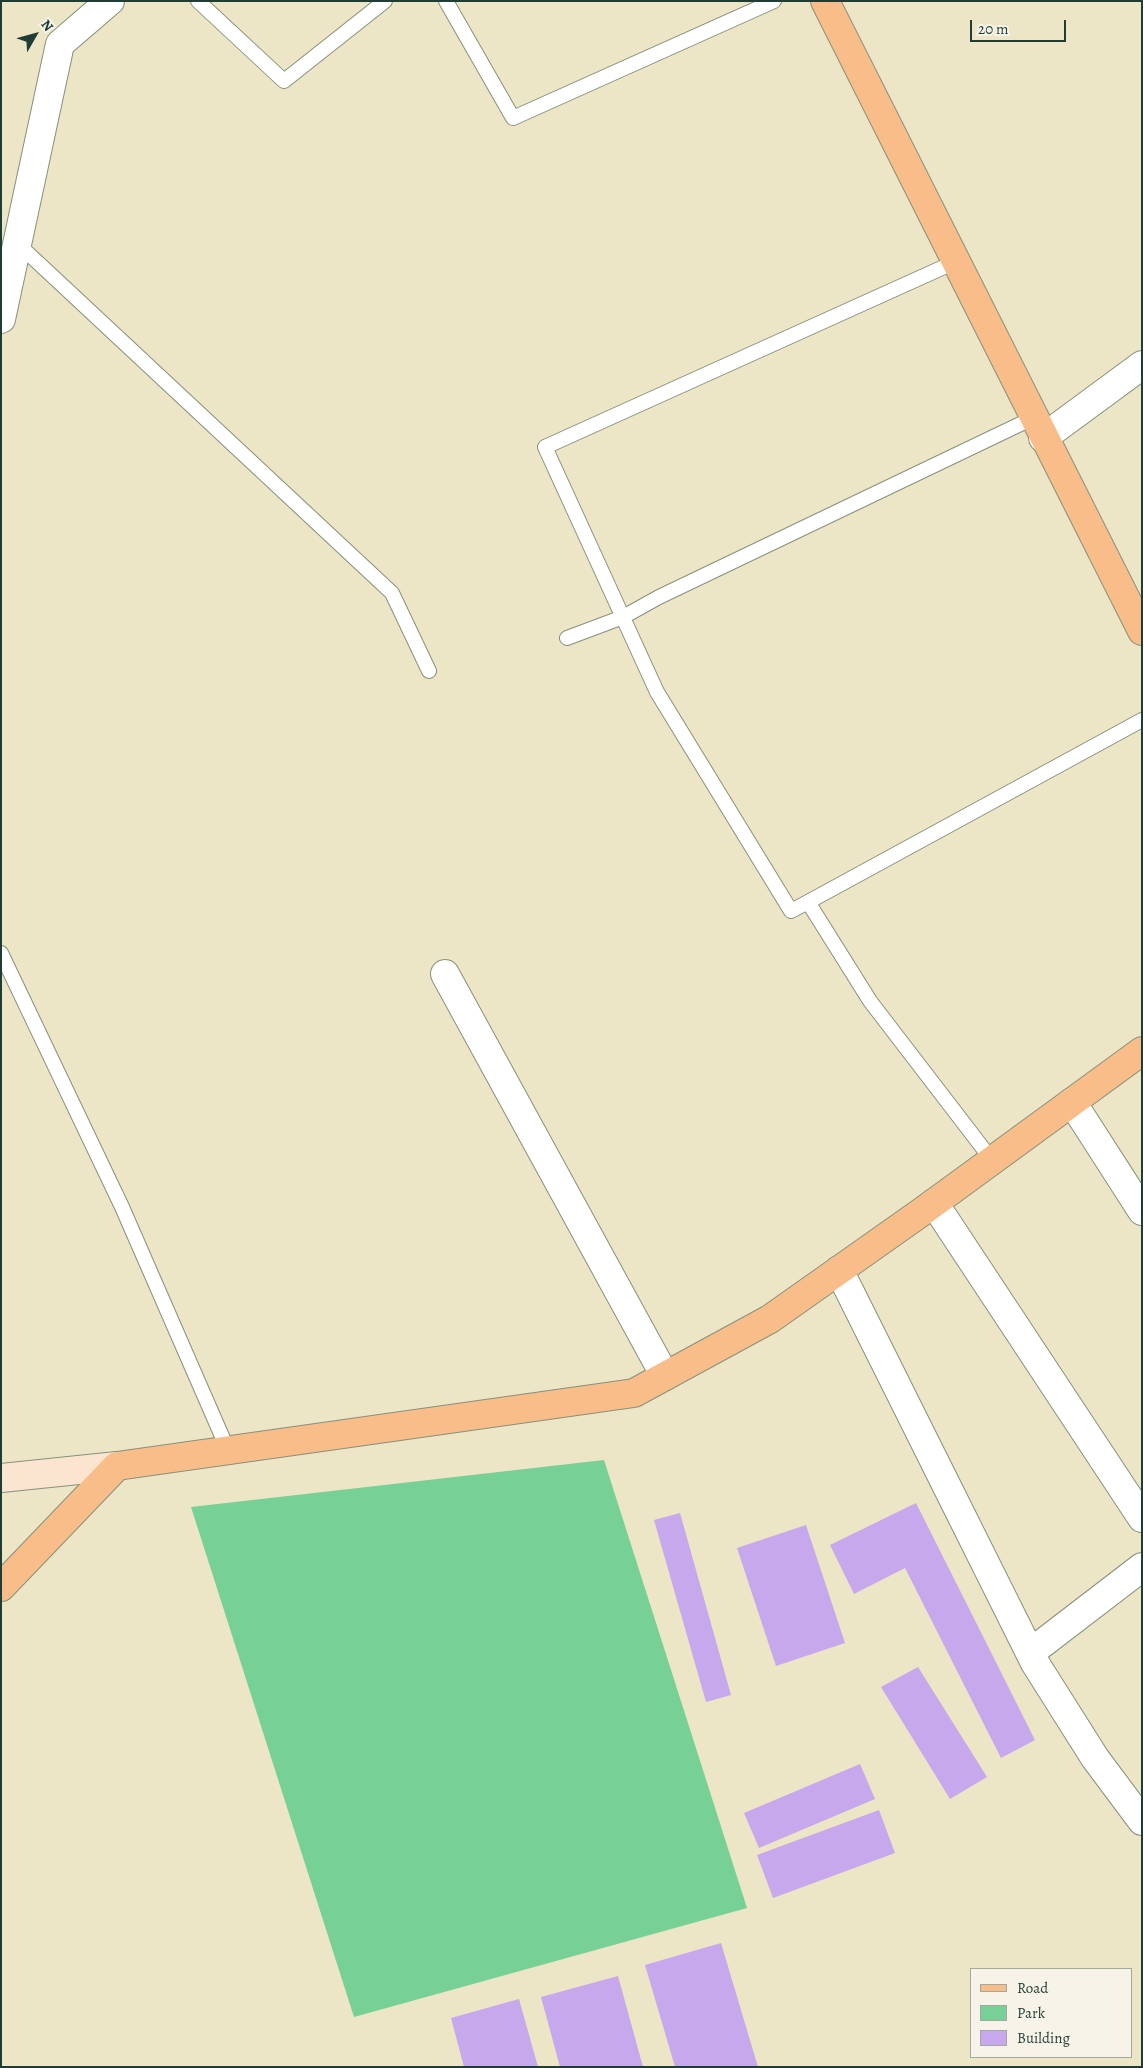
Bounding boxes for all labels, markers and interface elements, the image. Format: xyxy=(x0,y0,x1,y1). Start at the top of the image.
north arrow xyxy=(10,10,60,60)
scale bar xyxy=(973,10,1069,42)
text: N xyxy=(37,16,58,35)
text: 20 m xyxy=(978,19,1009,39)
legend xyxy=(970,1968,1133,2058)
text: Road xyxy=(1017,1978,1048,1998)
text: Park xyxy=(1017,2003,1045,2023)
text: Building xyxy=(1017,2028,1070,2048)

